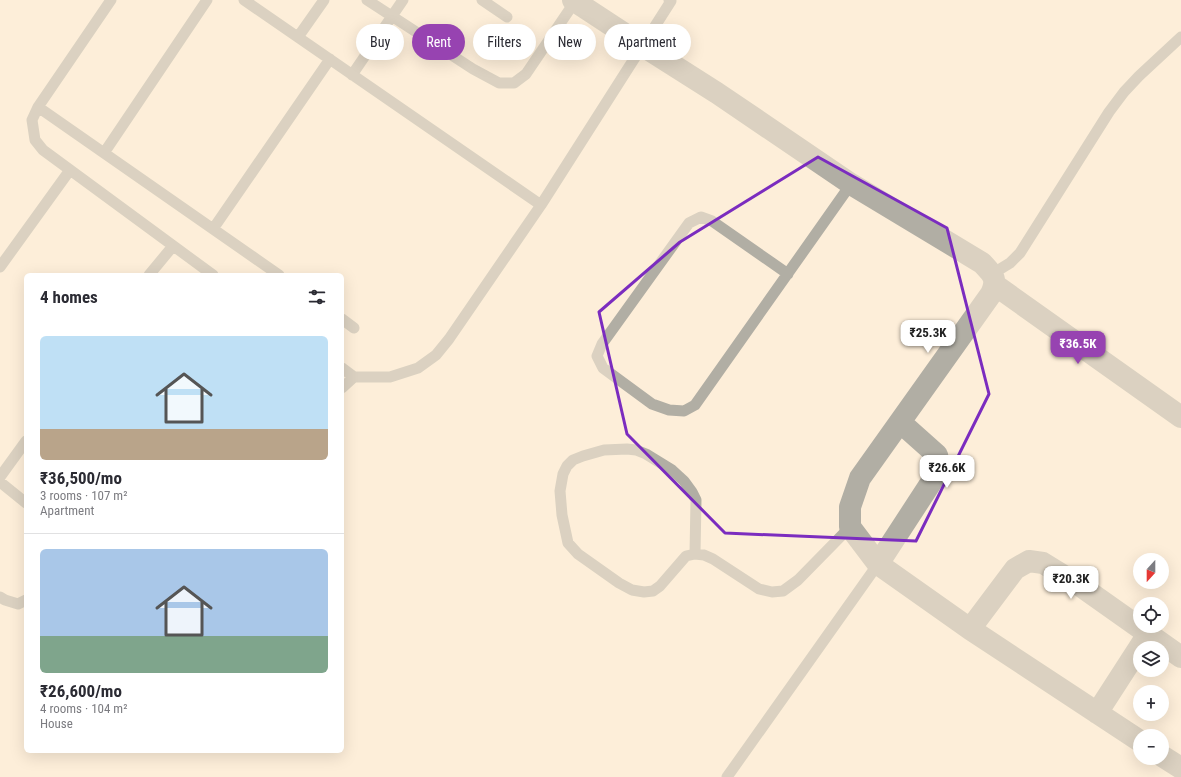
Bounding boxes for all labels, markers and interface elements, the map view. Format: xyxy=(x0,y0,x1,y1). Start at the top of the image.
chip: Buy xyxy=(356,24,404,60)
chip: Rent xyxy=(412,24,465,60)
chip: Filters xyxy=(473,24,536,60)
chip: New xyxy=(544,24,596,60)
chip: Apartment xyxy=(604,24,691,60)
icon: filters xyxy=(306,286,328,308)
text: 4 homes xyxy=(40,287,98,307)
pin: ₹25.3K xyxy=(895,320,961,354)
text: ₹25.3K xyxy=(910,325,946,340)
pin: ₹36.5K xyxy=(1045,331,1111,365)
text: ₹36.5K xyxy=(1060,336,1096,351)
icon: home xyxy=(148,362,220,434)
pin: ₹26.6K xyxy=(914,455,980,489)
text: ₹26.6K xyxy=(929,460,965,475)
text: ₹36,500/mo xyxy=(40,468,122,488)
text: 3 rooms · 107 m² xyxy=(40,488,127,503)
text: Apartment xyxy=(40,503,94,518)
north arrow xyxy=(1133,553,1169,589)
map controls xyxy=(1133,553,1169,765)
pin: ₹20.3K xyxy=(1038,566,1104,600)
text: ₹20.3K xyxy=(1053,571,1089,586)
icon: home xyxy=(148,575,220,647)
button: locate xyxy=(1133,597,1169,633)
button: layers xyxy=(1133,641,1169,677)
text: ₹26,600/mo xyxy=(40,681,122,701)
button: + xyxy=(1133,685,1169,721)
text: 4 rooms · 104 m² xyxy=(40,701,127,716)
text: House xyxy=(40,716,73,731)
button: − xyxy=(1133,729,1169,765)

